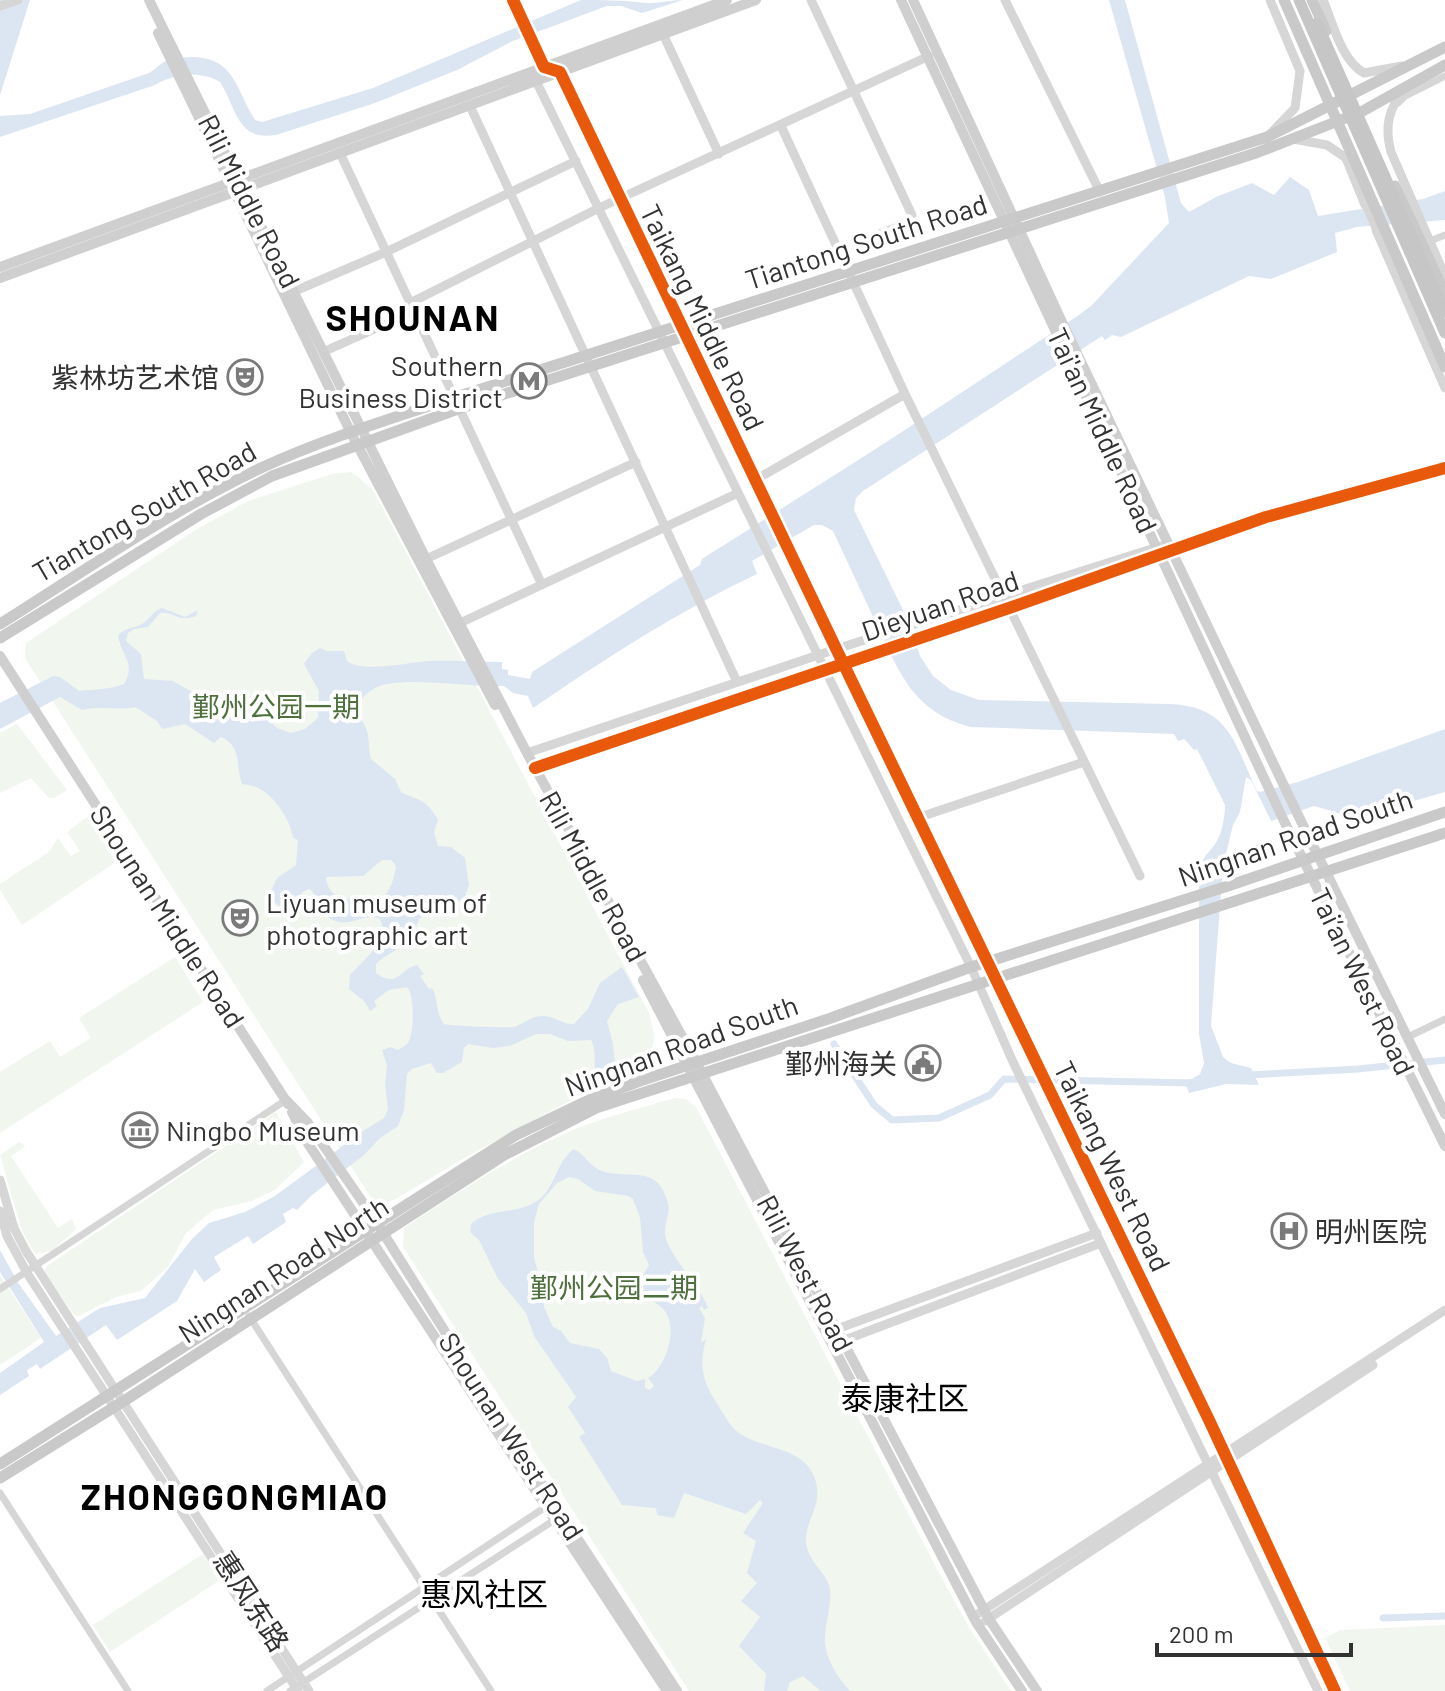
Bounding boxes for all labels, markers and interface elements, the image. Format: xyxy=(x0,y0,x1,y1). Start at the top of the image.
street label: Rili Middle Road xyxy=(192,109,308,293)
street label: Tiantong South Road xyxy=(741,186,991,296)
street label: Taikang Middle Road xyxy=(634,198,772,436)
district label: SHOUNAN xyxy=(325,295,501,338)
street label: Tai'an Middle Road xyxy=(1041,322,1165,538)
place label: Southern Business District xyxy=(298,348,503,414)
theatre icon: 紫林坊艺术馆 xyxy=(226,358,264,396)
place label: 紫林坊艺术馆 xyxy=(51,360,219,394)
metro station icon: Southern Business District xyxy=(510,362,548,400)
street label: Tiantong South Road xyxy=(26,433,262,589)
street label: Dieyuan Road xyxy=(857,562,1023,648)
park label: 鄞州公园一期 xyxy=(192,689,360,723)
street label: Ningnan Road South xyxy=(1173,781,1417,893)
street label: Rili Middle Road xyxy=(533,785,655,967)
street label: Shounan Middle Road xyxy=(83,798,253,1034)
street label: Tai‘an West Road xyxy=(1303,882,1423,1080)
place label: Liyuan museum of photographic art xyxy=(266,885,487,951)
theatre icon: Liyuan museum of photographic art xyxy=(221,899,259,937)
street label: Ningnan Road South xyxy=(560,987,802,1103)
public building icon: 鄞州海关 xyxy=(904,1044,942,1082)
place label: 鄞州海关 xyxy=(785,1046,897,1080)
street label: Taikang West Road xyxy=(1047,1055,1179,1277)
museum icon: Ningbo Museum xyxy=(121,1111,159,1149)
place label: Ningbo Museum xyxy=(166,1113,360,1147)
street label: Ningnan Road North xyxy=(172,1188,394,1350)
street label: Rili West Road xyxy=(751,1189,861,1357)
hospital icon: 明州医院 xyxy=(1270,1212,1308,1250)
place label: 明州医院 xyxy=(1315,1214,1427,1248)
park label: 鄞州公园二期 xyxy=(530,1270,698,1304)
street label: Shounan West Road xyxy=(432,1326,592,1546)
district label: 泰康社区 xyxy=(841,1378,969,1416)
district label: ZHONGGONGMIAO xyxy=(81,1474,389,1517)
street label: 惠风东路 xyxy=(207,1545,297,1657)
district label: 惠风社区 xyxy=(420,1574,548,1612)
scale bar xyxy=(1157,1607,1351,1657)
text: 200 m xyxy=(1169,1619,1234,1648)

